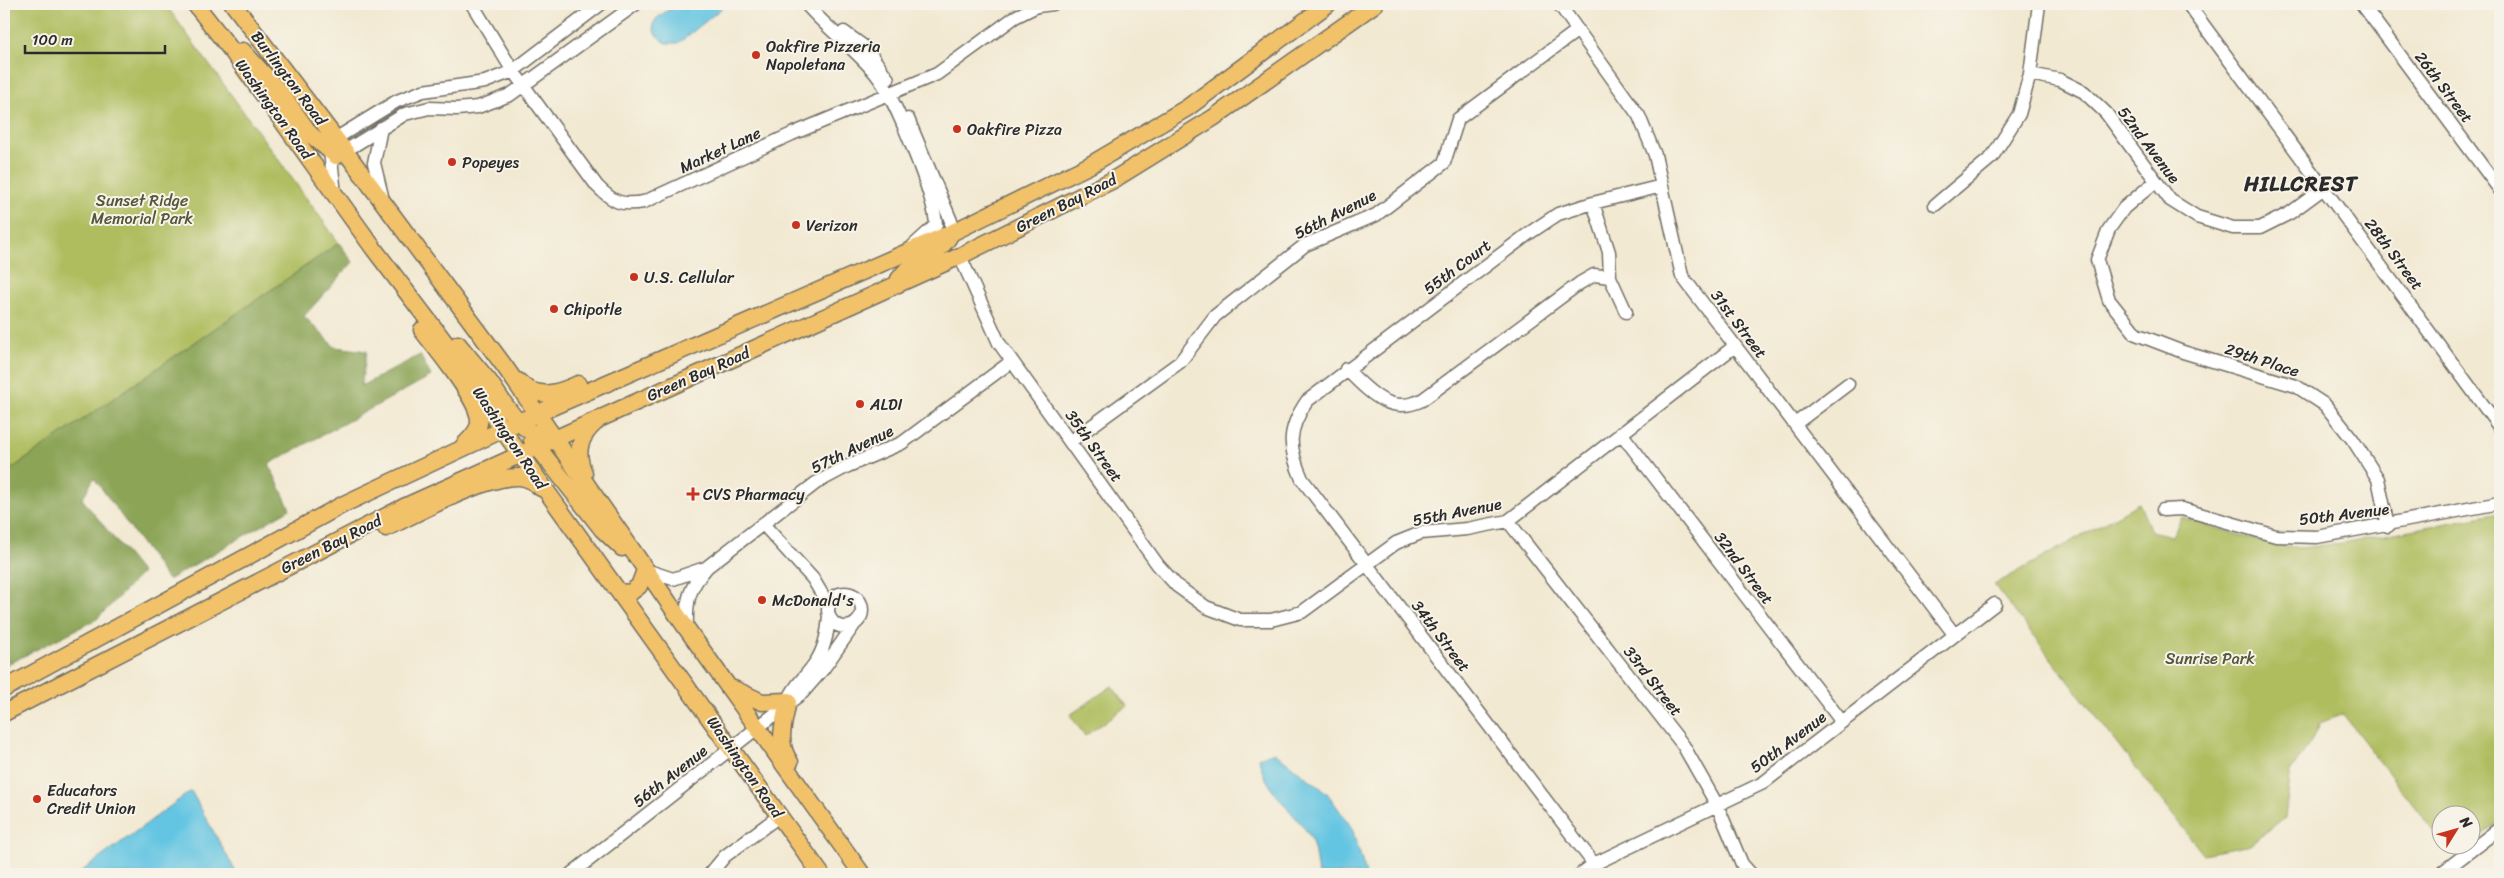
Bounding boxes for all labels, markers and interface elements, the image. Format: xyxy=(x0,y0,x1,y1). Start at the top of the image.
scale bar xyxy=(25,22,165,54)
street label: Burlington Road xyxy=(243,24,336,133)
text: 100 m xyxy=(32,27,73,53)
place label: Oakfire Pizzeria Napoletana xyxy=(766,32,880,79)
street label: 26th Street xyxy=(2407,45,2481,129)
marker: Oakfire Pizzeria Napoletana xyxy=(750,49,762,61)
street label: Washington Road xyxy=(227,52,322,167)
street label: 52nd Avenue xyxy=(2110,100,2188,190)
place label: Oakfire Pizza xyxy=(967,115,1062,144)
street label: Market Lane xyxy=(674,118,766,182)
marker: Oakfire Pizza xyxy=(951,123,963,135)
place label: Popeyes xyxy=(462,148,520,177)
marker: Popeyes xyxy=(446,156,458,168)
street label: Green Bay Road xyxy=(1010,164,1123,241)
district label: HILLCREST xyxy=(2243,165,2359,203)
street label: 56th Avenue xyxy=(1289,181,1382,247)
park label: Sunset Ridge Memorial Park xyxy=(91,186,194,233)
place label: Verizon xyxy=(806,211,858,240)
street label: 28th Street xyxy=(2357,211,2431,297)
marker: Verizon xyxy=(790,219,802,231)
street label: 55th Court xyxy=(1417,232,1497,302)
place label: U.S. Cellular xyxy=(644,263,735,292)
marker: U.S. Cellular xyxy=(628,271,640,283)
street label: 31st Street xyxy=(1703,283,1775,365)
place label: Chipotle xyxy=(564,295,622,324)
marker: Chipotle xyxy=(548,303,560,315)
street label: 29th Place xyxy=(2221,334,2303,386)
street label: Green Bay Road xyxy=(642,338,756,410)
street label: Washington Road xyxy=(465,380,556,497)
place label: ALDI xyxy=(869,390,902,419)
marker: ALDI xyxy=(854,398,866,410)
street label: 35th Street xyxy=(1057,403,1131,489)
street label: 57th Avenue xyxy=(805,416,899,482)
place label: CVS Pharmacy xyxy=(703,480,805,509)
marker: CVS Pharmacy xyxy=(687,488,699,500)
street label: 55th Avenue xyxy=(1410,489,1504,535)
street label: 50th Avenue xyxy=(2297,494,2391,534)
street label: Green Bay Road xyxy=(275,505,388,582)
street label: 32nd Street xyxy=(1707,525,1781,611)
place label: McDonald's xyxy=(772,586,854,615)
street label: 34th Street xyxy=(1404,593,1478,679)
marker: McDonald's xyxy=(756,594,768,606)
street label: 33rd Street xyxy=(1616,639,1690,723)
park label: Sunrise Park xyxy=(2165,644,2255,673)
street label: 50th Avenue xyxy=(1743,703,1833,781)
street label: Washington Road xyxy=(699,710,792,825)
street label: 56th Avenue xyxy=(626,737,714,815)
place label: Educators Credit Union xyxy=(47,776,136,823)
marker: Educators Credit Union xyxy=(31,793,43,805)
north arrow xyxy=(2432,806,2482,856)
text: N xyxy=(2452,810,2479,834)

